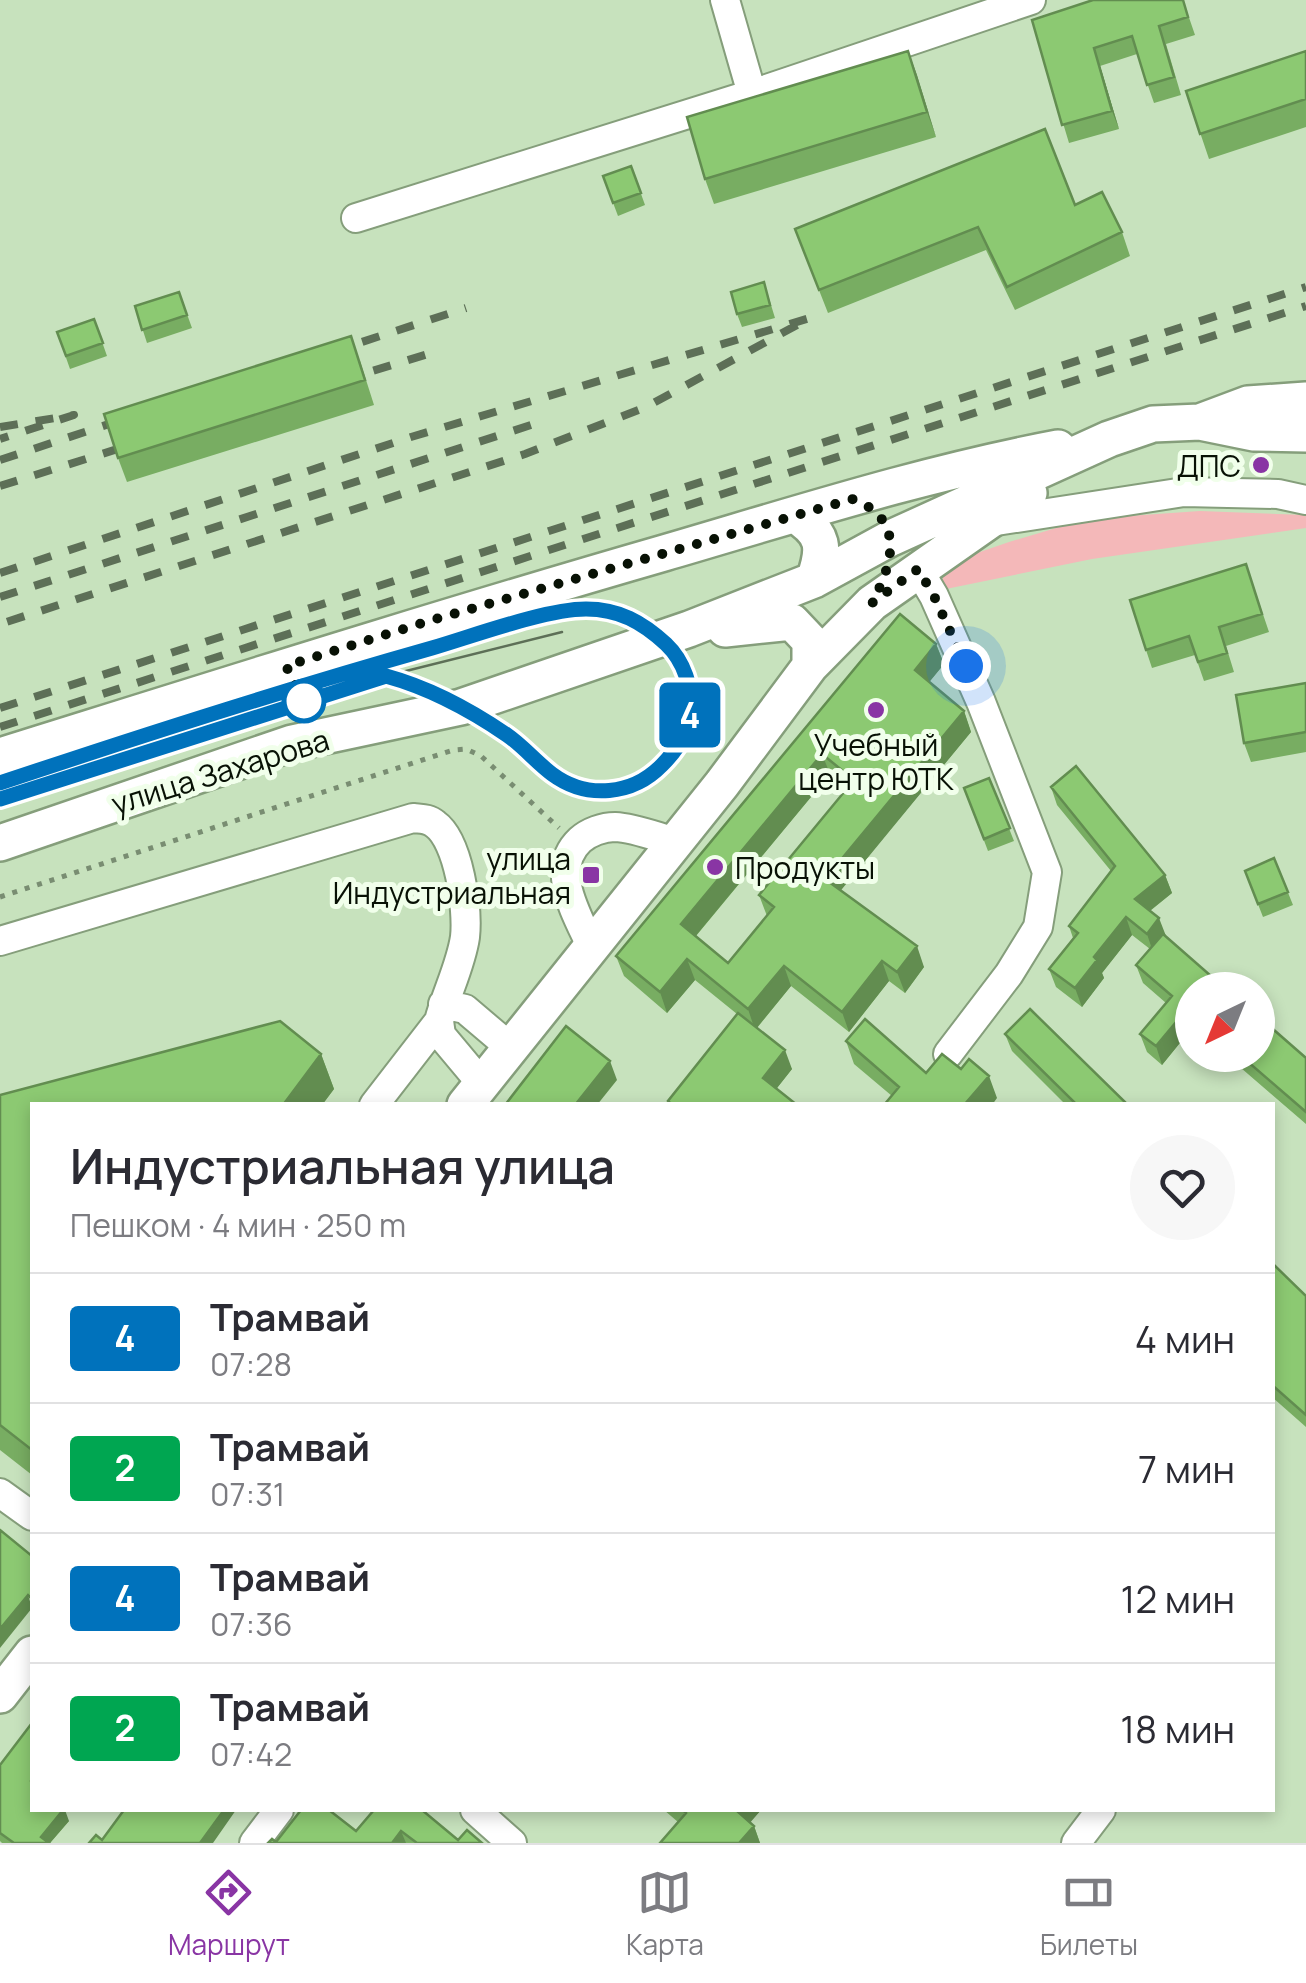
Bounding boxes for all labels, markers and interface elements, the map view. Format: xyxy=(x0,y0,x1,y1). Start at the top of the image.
place label: ДПС xyxy=(1177,445,1241,486)
marker: ДПС xyxy=(1250,454,1272,476)
your location xyxy=(941,641,991,691)
unlabelled marker xyxy=(283,680,325,722)
line badge: 4 xyxy=(658,682,722,748)
text: 4 xyxy=(679,691,701,739)
marker: Учебный центр ЮТК xyxy=(865,699,887,721)
street label: улица Захарова xyxy=(106,718,334,824)
place label: Учебный центр ЮТК xyxy=(798,724,954,799)
place label: улица Индустриальная xyxy=(333,838,571,913)
place label: Продукты xyxy=(735,847,875,888)
marker: Продукты xyxy=(704,856,726,878)
marker: улица Индустриальная xyxy=(580,864,602,886)
north arrow xyxy=(1175,972,1275,1072)
map controls xyxy=(1175,972,1275,1072)
text: Индустриальная улица xyxy=(70,1133,615,1198)
button: heart xyxy=(1130,1135,1235,1240)
text: Пешком · 4 мин · 250 m xyxy=(70,1203,406,1247)
text: Трамвай xyxy=(210,1290,370,1342)
text: 4 мин xyxy=(1135,1312,1235,1364)
text: 4 xyxy=(114,1314,136,1362)
text: 07:28 xyxy=(210,1342,292,1386)
text: Трамвай xyxy=(210,1420,370,1472)
text: 7 мин xyxy=(1138,1442,1235,1494)
text: 2 xyxy=(115,1444,135,1492)
text: 07:31 xyxy=(210,1472,285,1516)
text: Трамвай xyxy=(210,1550,370,1602)
text: 12 мин xyxy=(1121,1572,1235,1624)
text: 4 xyxy=(114,1574,136,1622)
text: 07:36 xyxy=(210,1602,293,1646)
text: Трамвай xyxy=(210,1680,370,1732)
text: 18 мин xyxy=(1120,1702,1235,1754)
text: 2 xyxy=(115,1704,135,1752)
text: 07:42 xyxy=(210,1732,292,1776)
tab: Маршрут xyxy=(168,1865,290,1963)
tab: Карта xyxy=(626,1865,704,1963)
tab: Билеты xyxy=(1040,1865,1138,1963)

